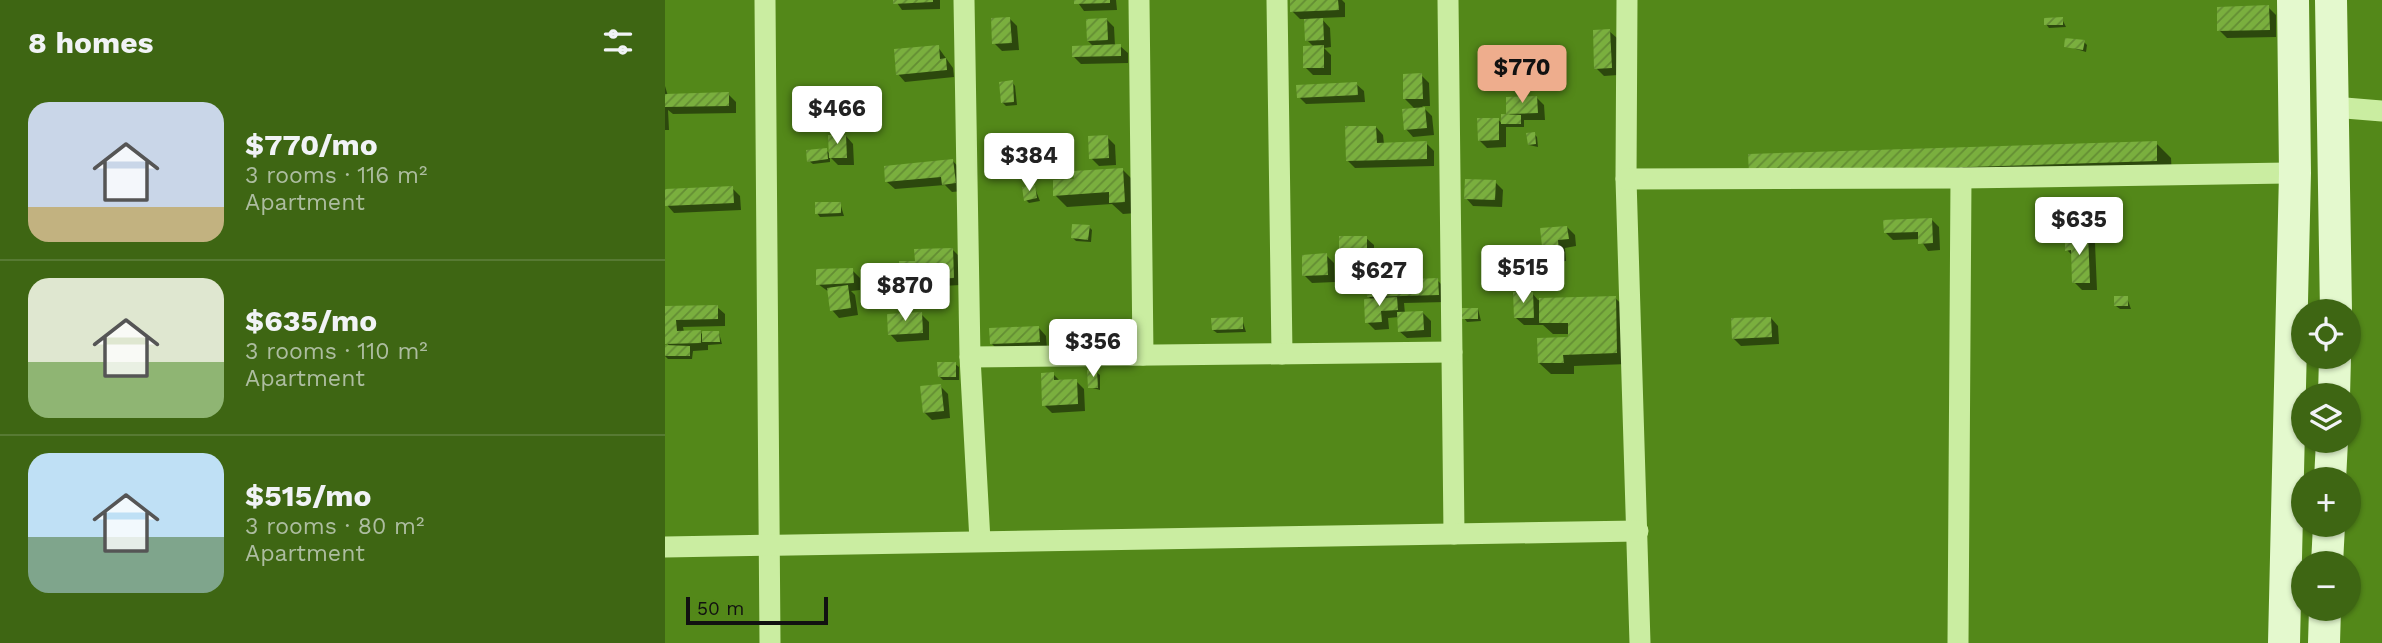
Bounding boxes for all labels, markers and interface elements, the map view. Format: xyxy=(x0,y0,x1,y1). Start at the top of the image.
icon: filters xyxy=(599,23,637,61)
text: 8 homes xyxy=(28,25,154,60)
pin: $770 xyxy=(1481,46,1563,105)
text: $770 xyxy=(1494,54,1550,81)
pin: $466 xyxy=(796,86,878,146)
text: $466 xyxy=(808,95,866,122)
text: $770/mo xyxy=(245,127,378,162)
icon: home xyxy=(84,130,168,214)
pin: $384 xyxy=(988,134,1070,193)
text: $384 xyxy=(1000,142,1058,169)
text: 3 rooms · 116 m² xyxy=(245,162,427,189)
text: Apartment xyxy=(245,189,365,216)
pin: $635 xyxy=(2038,198,2120,257)
text: $635 xyxy=(2051,206,2107,233)
pin: $515 xyxy=(1482,246,1564,305)
pin: $627 xyxy=(1338,248,1420,308)
text: $515 xyxy=(1497,254,1549,281)
text: $627 xyxy=(1351,257,1407,284)
pin: $870 xyxy=(864,264,946,323)
text: $870 xyxy=(877,272,933,299)
map controls xyxy=(2291,299,2361,621)
button: locate xyxy=(2291,299,2361,369)
text: $635/mo xyxy=(245,303,377,338)
icon: home xyxy=(84,306,168,390)
pin: $356 xyxy=(1052,320,1134,379)
text: $356 xyxy=(1065,328,1121,355)
text: 3 rooms · 110 m² xyxy=(245,338,428,365)
text: Apartment xyxy=(245,365,365,392)
button: layers xyxy=(2291,383,2361,453)
button: + xyxy=(2291,467,2361,537)
text: $515/mo xyxy=(245,478,371,513)
icon: home xyxy=(84,481,168,565)
text: 3 rooms · 80 m² xyxy=(245,513,424,540)
text: Apartment xyxy=(245,540,365,567)
button: − xyxy=(2291,551,2361,621)
scale bar xyxy=(686,594,828,626)
text: 50 m xyxy=(697,597,744,620)

